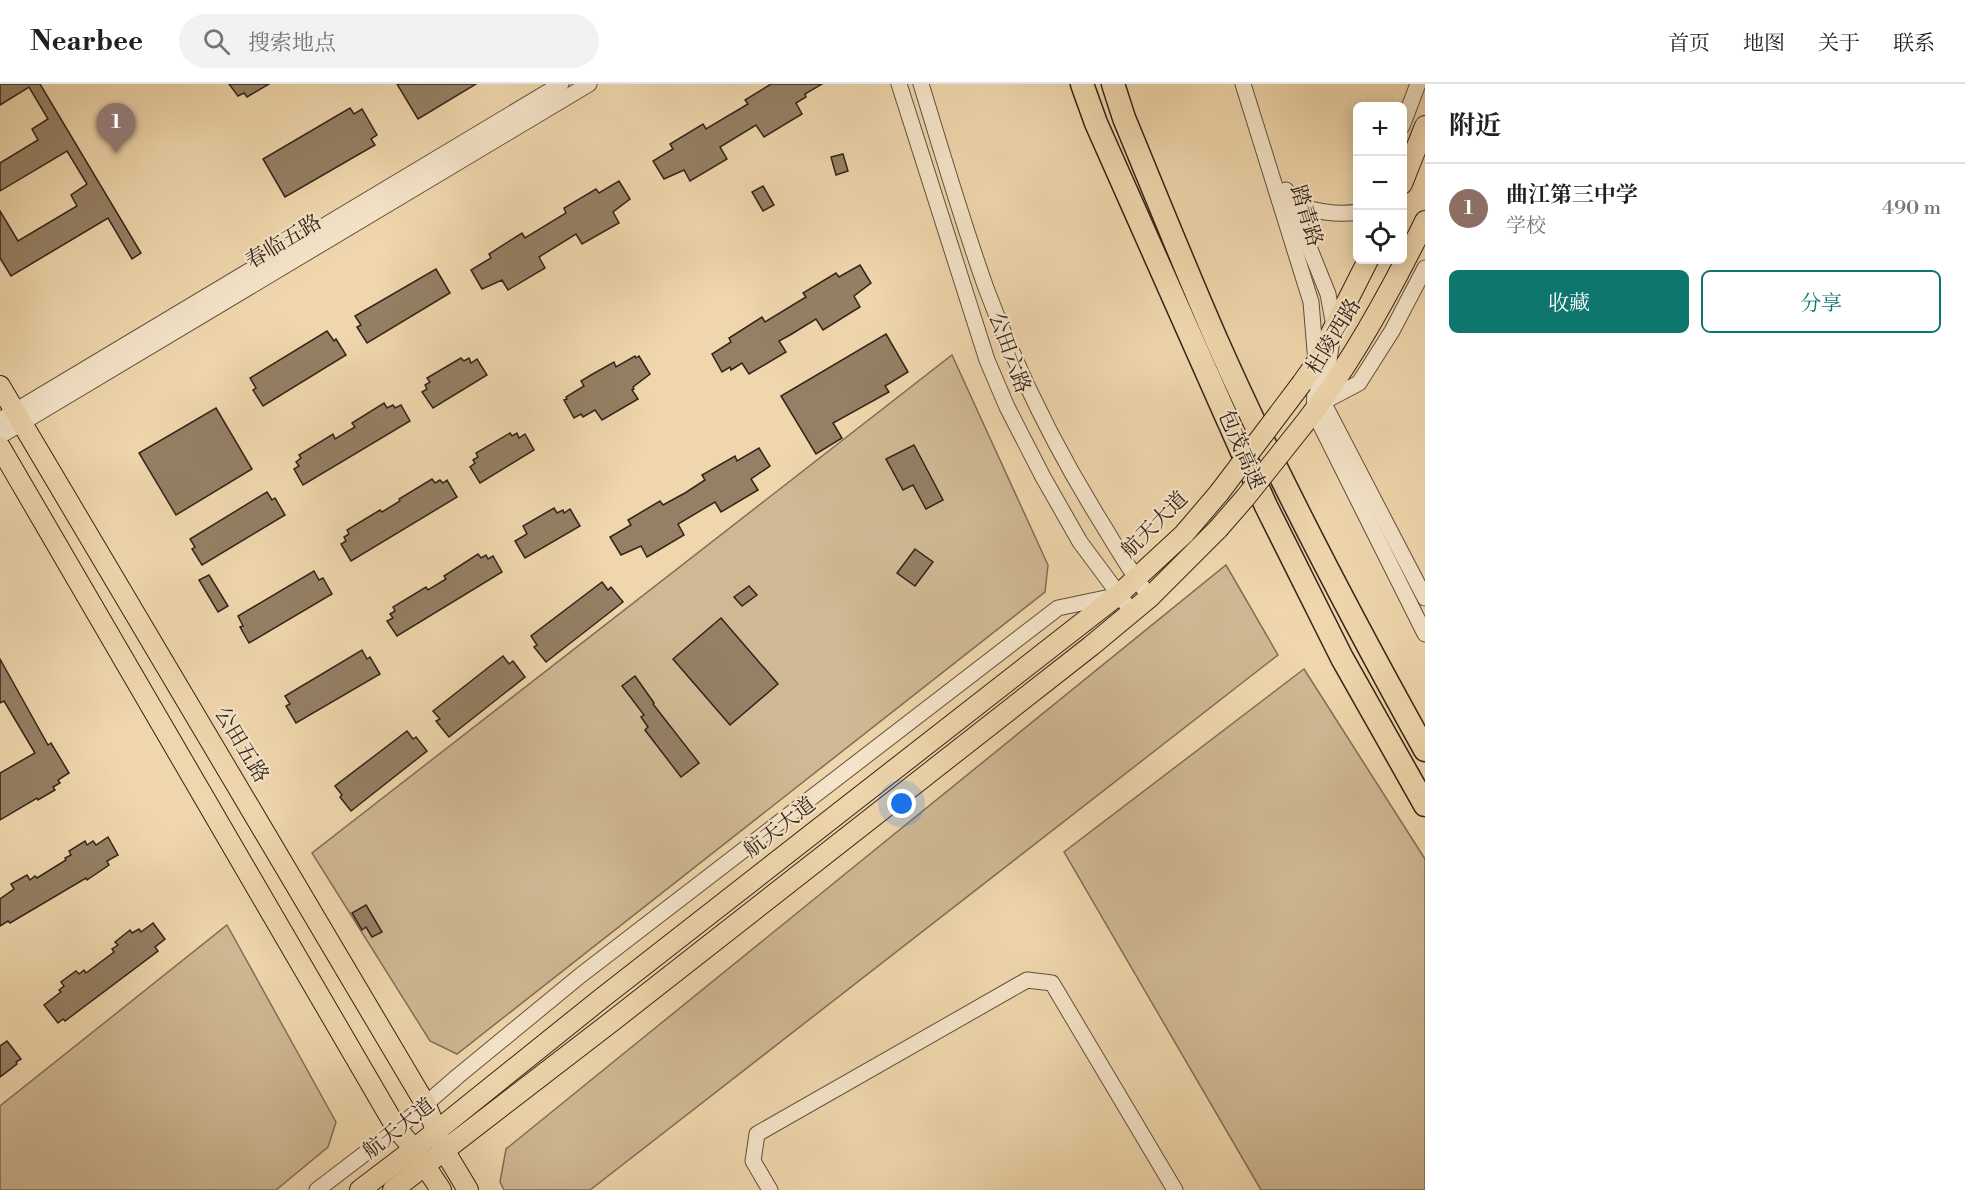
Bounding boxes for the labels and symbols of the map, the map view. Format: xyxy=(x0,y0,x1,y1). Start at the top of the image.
pin: 1 xyxy=(96,104,136,153)
street label: 踏青路 xyxy=(1284,182,1328,250)
street label: 春临五路 xyxy=(241,209,327,275)
street label: 杜陵西路 xyxy=(1301,294,1367,380)
street label: 公田六路 xyxy=(982,309,1036,397)
street label: 包茂高速 xyxy=(1212,406,1270,494)
street label: 航天大道 xyxy=(1116,486,1194,564)
street label: 公田五路 xyxy=(208,702,274,788)
your location xyxy=(887,789,916,818)
street label: 航天大道 xyxy=(739,792,821,864)
street label: 航天大道 xyxy=(358,1093,440,1165)

